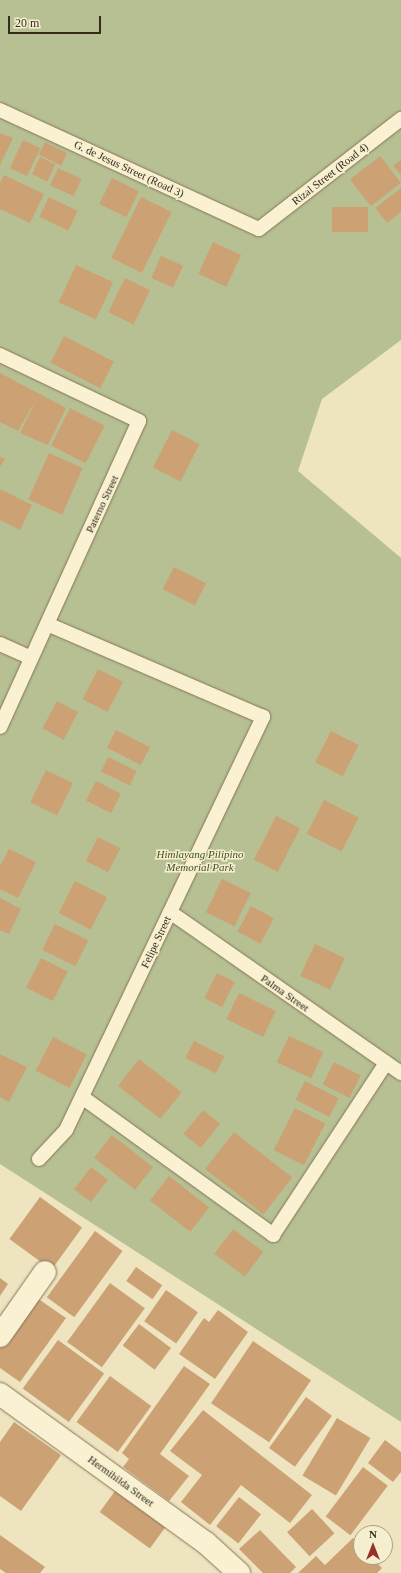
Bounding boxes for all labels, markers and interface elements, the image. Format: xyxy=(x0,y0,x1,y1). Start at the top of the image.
scale bar xyxy=(10,8,103,34)
text: 20 m xyxy=(15,16,39,30)
street label: G. de Jesus Street (Road 3) xyxy=(72,138,186,200)
street label: Rizal Street (Road 4) xyxy=(289,140,371,208)
street label: Paterno Street xyxy=(83,473,121,535)
park label: Himlayang Pilipino Memorial Park xyxy=(156,848,244,874)
street label: Felipe Street xyxy=(138,914,174,970)
street label: Palma Street xyxy=(258,972,312,1014)
street label: Hermihilda Street xyxy=(85,1453,157,1509)
north arrow xyxy=(353,1525,393,1565)
text: N xyxy=(369,1528,377,1540)

